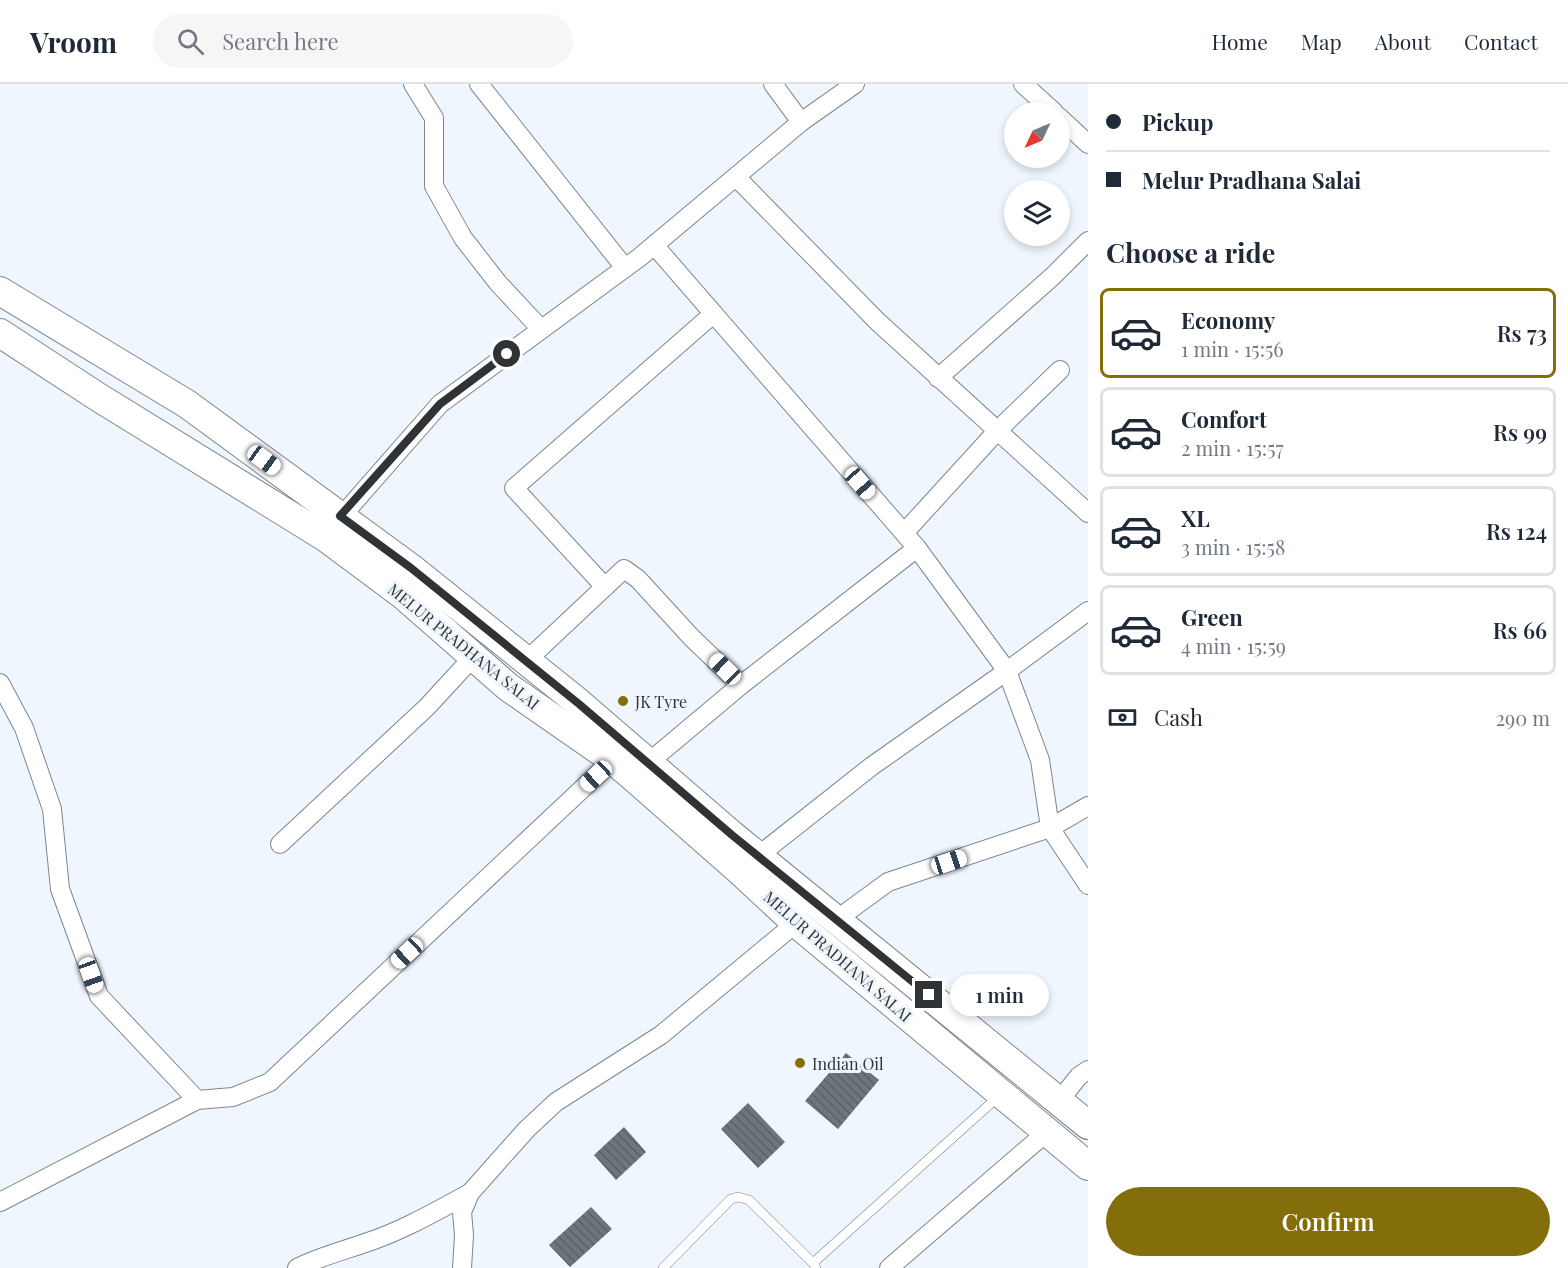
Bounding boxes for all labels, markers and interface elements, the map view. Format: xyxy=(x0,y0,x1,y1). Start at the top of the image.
search box xyxy=(153,14,573,68)
text: Vroom xyxy=(30,23,117,60)
icon: search xyxy=(174,25,207,58)
text: Search here xyxy=(222,26,339,56)
text: Home xyxy=(1212,27,1268,55)
text: Map xyxy=(1301,27,1342,55)
text: About xyxy=(1375,27,1431,55)
text: Contact xyxy=(1464,27,1538,55)
north arrow xyxy=(1004,102,1070,168)
map controls xyxy=(1004,102,1070,246)
text: Pickup xyxy=(1142,107,1213,137)
text: Melur Pradhana Salai xyxy=(1142,165,1361,195)
button: layers xyxy=(1004,180,1070,246)
text: Choose a ride xyxy=(1106,234,1275,270)
text: Economy xyxy=(1181,305,1275,335)
icon: car xyxy=(1109,306,1163,360)
text: Rs 73 xyxy=(1497,318,1547,348)
text: 1 min · 15:56 xyxy=(1181,335,1284,362)
route start xyxy=(493,340,520,367)
text: Comfort xyxy=(1181,404,1267,434)
icon: car xyxy=(1109,405,1163,459)
text: Rs 99 xyxy=(1493,417,1547,447)
text: 2 min · 15:57 xyxy=(1181,434,1284,461)
car xyxy=(244,442,284,478)
car xyxy=(841,464,879,502)
text: XL xyxy=(1181,503,1210,533)
icon: car xyxy=(1109,504,1163,558)
text: Rs 124 xyxy=(1486,516,1547,546)
text: 3 min · 15:58 xyxy=(1181,533,1285,560)
street label: MELUR PRADHANA SALAI xyxy=(384,578,544,714)
text: Green xyxy=(1181,602,1243,632)
icon: car xyxy=(1109,603,1163,657)
text: Rs 66 xyxy=(1493,615,1547,645)
text: 4 min · 15:59 xyxy=(1181,632,1286,659)
car xyxy=(706,650,744,688)
place label: JK Tyre xyxy=(634,691,687,712)
marker: JK Tyre xyxy=(616,694,630,708)
icon: cash xyxy=(1106,701,1139,734)
text: Cash xyxy=(1154,702,1203,732)
text: 290 m xyxy=(1496,704,1550,731)
car xyxy=(577,757,615,795)
car xyxy=(929,848,969,876)
street label: MELUR PRADHANA SALAI xyxy=(760,886,916,1026)
car xyxy=(388,934,426,972)
car xyxy=(76,955,106,995)
callout: 1 min xyxy=(950,974,1049,1016)
route end xyxy=(915,981,942,1008)
text: 1 min xyxy=(975,981,1024,1008)
place label: Indian Oil xyxy=(812,1053,884,1074)
marker: Indian Oil xyxy=(793,1056,807,1070)
button: Confirm xyxy=(1106,1187,1550,1256)

